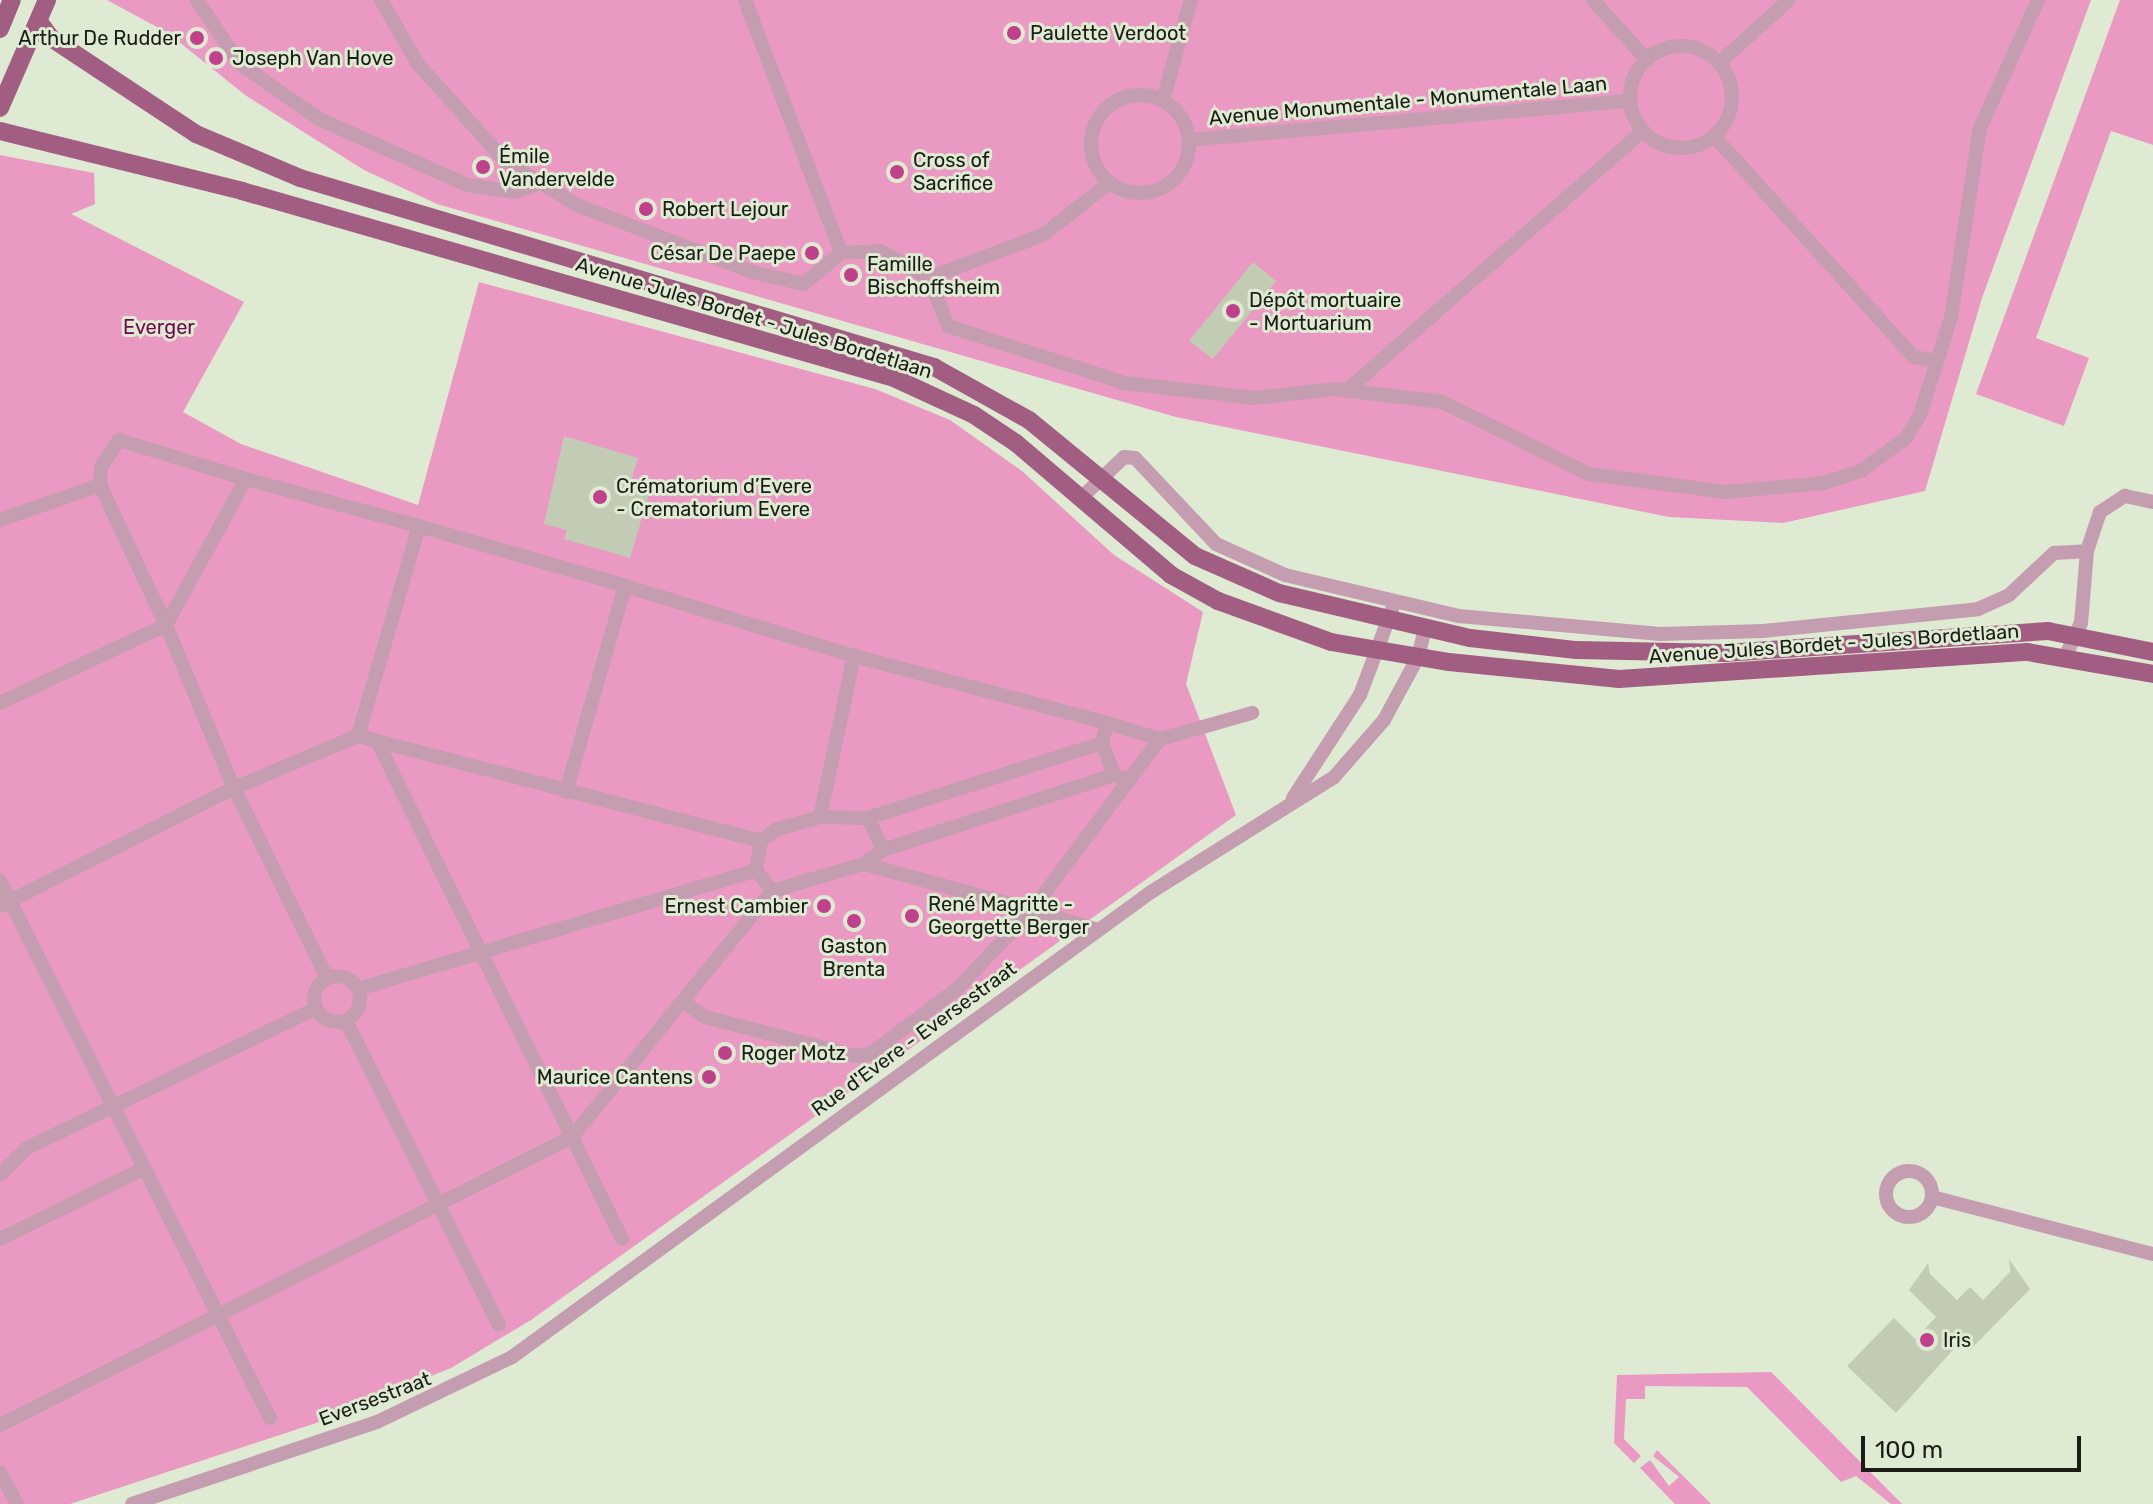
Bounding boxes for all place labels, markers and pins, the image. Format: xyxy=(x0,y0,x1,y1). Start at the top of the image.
place label: Paulette Verdoot xyxy=(1030,21,1187,45)
marker: Paulette Verdoot xyxy=(1005,24,1023,42)
place label: Arthur De Rudder xyxy=(18,26,181,50)
marker: Arthur De Rudder xyxy=(188,29,206,47)
place label: Joseph Van Hove xyxy=(232,46,394,70)
marker: Joseph Van Hove xyxy=(207,49,225,67)
place label: Émile Vandervelde xyxy=(499,144,615,191)
place label: Cross of Sacrifice xyxy=(913,148,993,195)
marker: Émile Vandervelde xyxy=(474,158,492,176)
marker: Cross of Sacrifice xyxy=(888,163,906,181)
place label: Robert Lejour xyxy=(662,197,788,221)
marker: Robert Lejour xyxy=(637,200,655,218)
place label: César De Paepe xyxy=(650,241,796,265)
marker: César De Paepe xyxy=(803,244,821,262)
place label: Famille Bischoffsheim xyxy=(867,252,1000,299)
marker: Famille Bischoffsheim xyxy=(842,266,860,284)
place label: Dépôt mortuaire - Mortuarium xyxy=(1249,288,1401,335)
marker: Dépôt mortuaire - Mortuarium xyxy=(1224,302,1242,320)
place label: Crématorium d’Evere - Crematorium Evere xyxy=(616,474,812,521)
marker: Crématorium d’Evere - Crematorium Evere xyxy=(591,488,609,506)
place label: René Magritte - Georgette Berger xyxy=(928,892,1089,939)
place label: Ernest Cambier xyxy=(664,894,808,918)
marker: Ernest Cambier xyxy=(815,897,833,915)
marker: René Magritte - Georgette Berger xyxy=(903,907,921,925)
marker: Gaston Brenta xyxy=(845,912,863,930)
place label: Gaston Brenta xyxy=(821,934,887,981)
place label: Roger Motz xyxy=(741,1041,846,1065)
marker: Roger Motz xyxy=(716,1044,734,1062)
place label: Maurice Cantens xyxy=(537,1065,693,1089)
marker: Maurice Cantens xyxy=(700,1068,718,1086)
place label: Iris xyxy=(1943,1328,1971,1352)
marker: Iris xyxy=(1918,1331,1936,1349)

